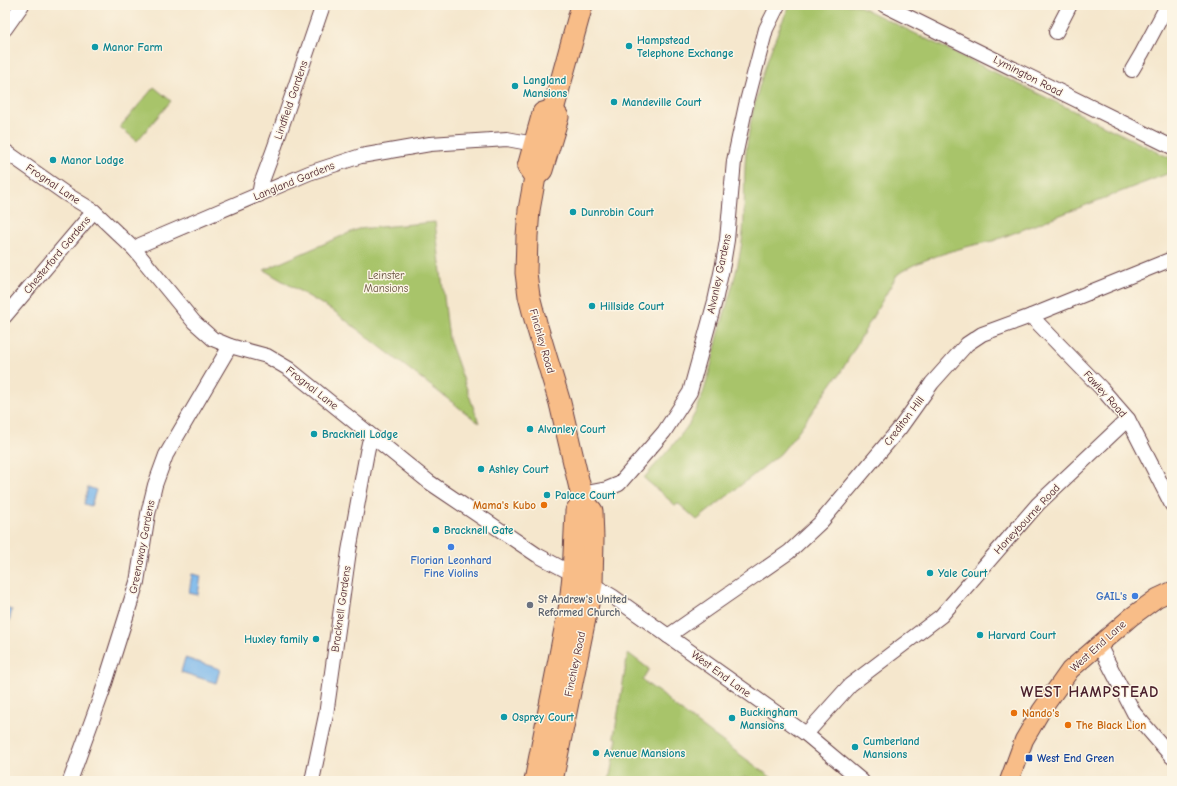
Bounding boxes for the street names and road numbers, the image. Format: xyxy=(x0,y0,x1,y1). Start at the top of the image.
street label: Lymington Road xyxy=(991,53,1065,99)
street label: Lindfield Gardens xyxy=(271,58,311,141)
street label: Langland Gardens xyxy=(252,159,337,203)
street label: Frognal Lane xyxy=(23,161,83,207)
street label: Chesterford Gardens xyxy=(21,213,94,296)
street label: Alvanley Gardens xyxy=(704,233,734,315)
street label: Finchley Road xyxy=(527,307,557,375)
street label: Frognal Lane xyxy=(283,364,341,413)
street label: Fawley Road xyxy=(1081,368,1129,420)
street label: Crediton Hill xyxy=(881,394,927,448)
street label: Honeybourne Road xyxy=(991,481,1063,557)
street label: Greenaway Gardens xyxy=(127,499,158,595)
street label: Bracknell Gardens xyxy=(329,565,354,653)
street label: West End Lane xyxy=(1067,617,1129,674)
street label: Finchley Road xyxy=(562,630,588,698)
street label: West End Lane xyxy=(689,648,754,700)

